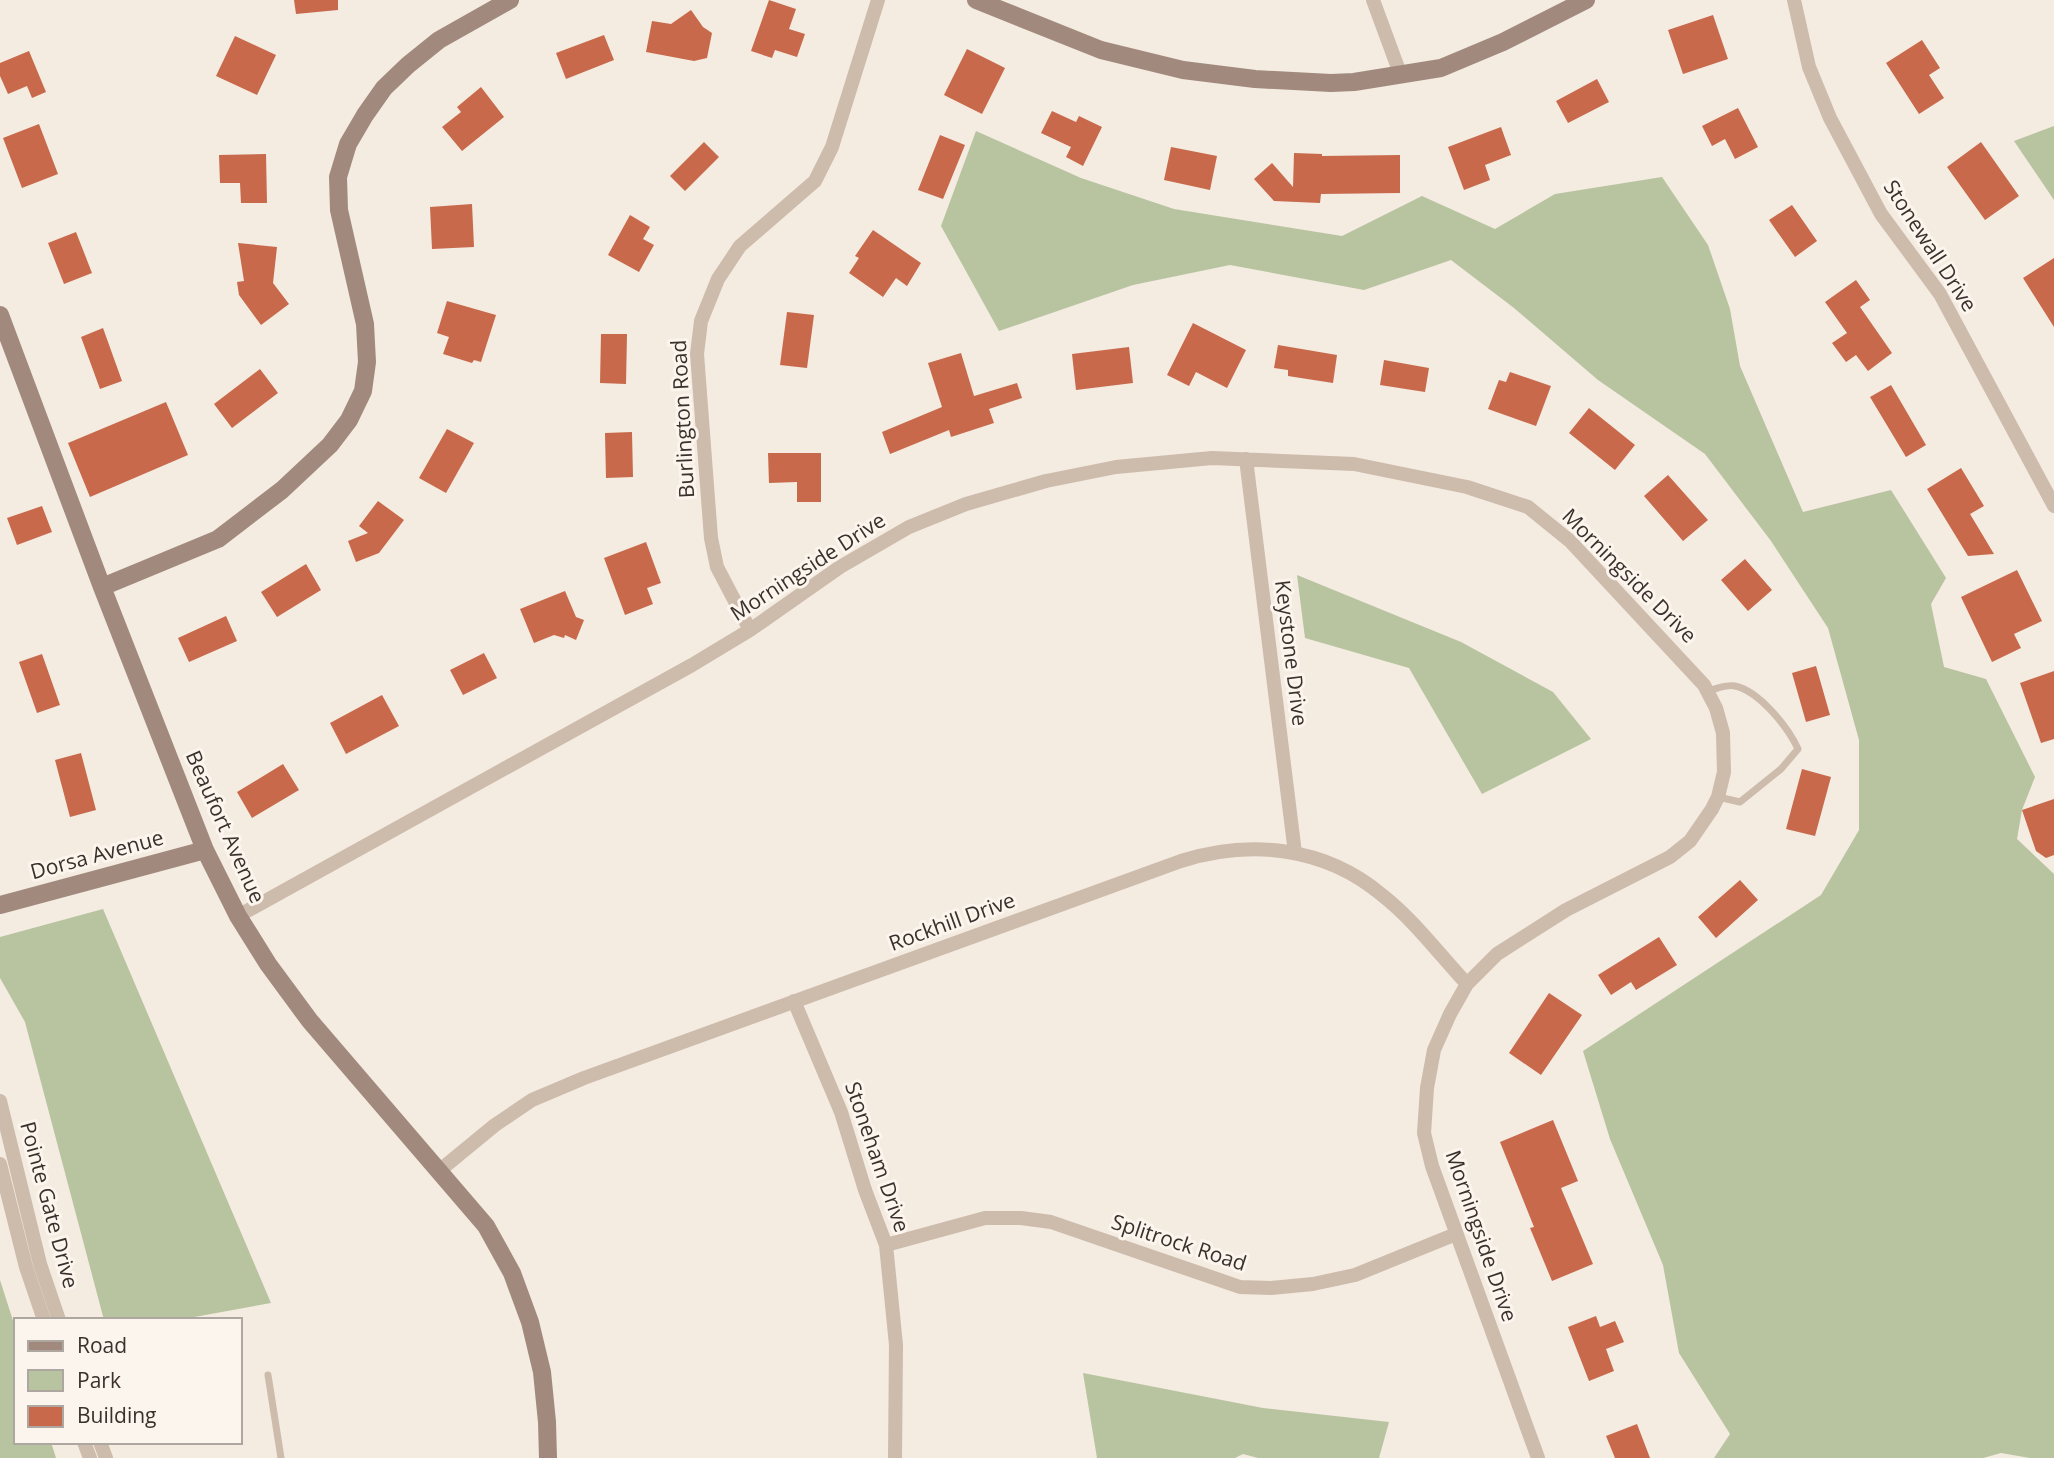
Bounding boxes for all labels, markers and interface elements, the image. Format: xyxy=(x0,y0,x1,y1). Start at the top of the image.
street label: Stonewall Drive xyxy=(1878,174,1984,317)
street label: Burlington Road xyxy=(664,339,700,499)
street label: Morningside Drive xyxy=(1556,502,1703,649)
street label: Morningside Drive xyxy=(725,506,890,627)
street label: Keystone Drive xyxy=(1269,578,1315,727)
street label: Beaufort Avenue xyxy=(180,746,272,907)
street label: Dorsa Avenue xyxy=(27,823,166,885)
street label: Rockhill Drive xyxy=(885,885,1019,957)
street label: Stoneham Drive xyxy=(839,1078,917,1236)
street label: Pointe Gate Drive xyxy=(14,1118,86,1291)
street label: Morningside Drive xyxy=(1440,1146,1524,1325)
street label: Splitrock Road xyxy=(1108,1207,1250,1277)
legend xyxy=(14,1318,242,1444)
text: Road xyxy=(77,1331,127,1359)
text: Park xyxy=(77,1366,121,1394)
text: Building xyxy=(77,1401,156,1429)

